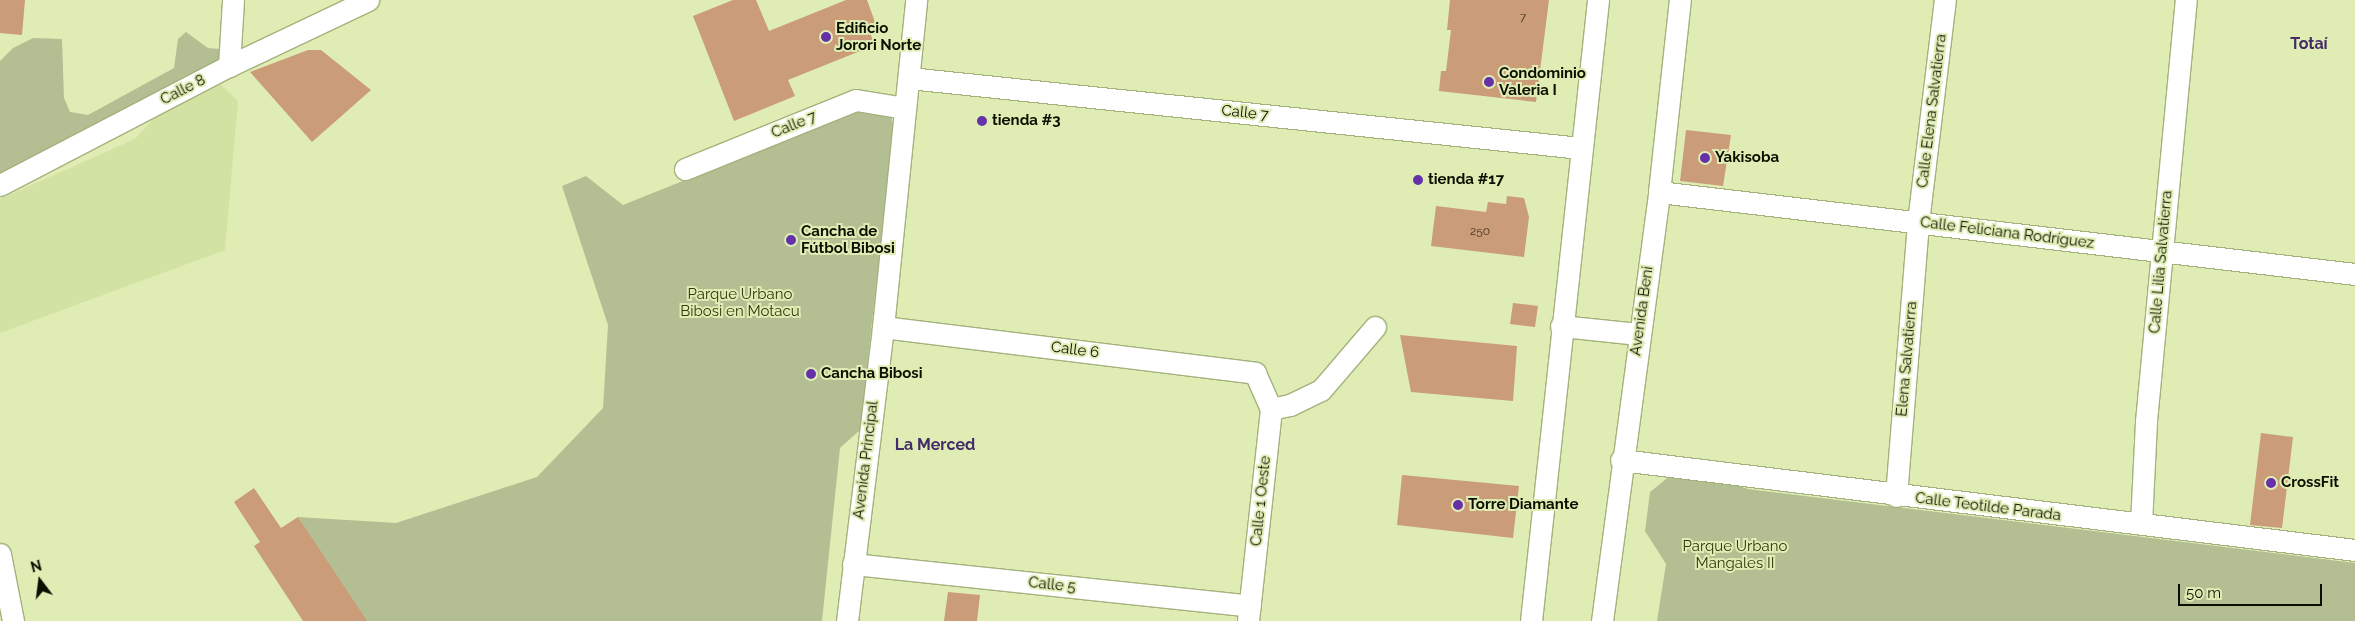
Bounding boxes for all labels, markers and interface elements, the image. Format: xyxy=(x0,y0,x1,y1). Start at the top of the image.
house number: 7 xyxy=(1520,11,1526,25)
place label: Edificio Jorori Norte xyxy=(836,19,921,54)
marker: Edificio Jorori Norte xyxy=(820,31,832,43)
street label: Calle Elena Salvatierra xyxy=(1914,33,1950,189)
district label: Totaí xyxy=(2290,34,2328,54)
place label: Condominio Valeria I xyxy=(1499,64,1586,99)
street label: Calle 8 xyxy=(157,71,209,109)
marker: Condominio Valeria I xyxy=(1483,76,1495,88)
street label: Calle 7 xyxy=(1221,102,1269,124)
street label: Calle 7 xyxy=(769,108,819,142)
place label: tienda #3 xyxy=(992,112,1061,130)
marker: tienda #3 xyxy=(976,115,988,127)
place label: Yakisoba xyxy=(1715,149,1779,167)
marker: Yakisoba xyxy=(1699,152,1711,164)
place label: tienda #17 xyxy=(1428,171,1504,189)
marker: tienda #17 xyxy=(1412,174,1424,186)
street label: Calle Lilia Salvatierra xyxy=(2146,190,2176,334)
street label: Calle Feliciana Rodríguez xyxy=(1919,213,2095,253)
place label: Cancha de Fútbol Bibosi xyxy=(801,222,895,257)
house number: 250 xyxy=(1470,225,1490,239)
marker: Cancha de Fútbol Bibosi xyxy=(785,234,797,246)
street label: Avenida Beni xyxy=(1627,265,1657,357)
park label: Parque Urbano Bibosi en Motacu xyxy=(680,285,800,320)
street label: Elena Salvatierra xyxy=(1893,301,1921,417)
street label: Calle 6 xyxy=(1050,338,1100,362)
place label: Cancha Bibosi xyxy=(821,365,923,383)
marker: Cancha Bibosi xyxy=(805,368,817,380)
street label: Avenida Principal xyxy=(850,400,882,520)
district label: La Merced xyxy=(895,435,975,455)
street label: Calle 1 Oeste xyxy=(1247,455,1275,547)
place label: CrossFit xyxy=(2281,474,2339,492)
marker: CrossFit xyxy=(2265,477,2277,489)
street label: Calle Teotilde Parada xyxy=(1914,489,2062,525)
place label: Torre Diamante xyxy=(1468,496,1578,514)
marker: Torre Diamante xyxy=(1452,499,1464,511)
park label: Parque Urbano Mangales II xyxy=(1683,537,1787,572)
north arrow xyxy=(15,556,65,606)
text: N xyxy=(29,557,43,576)
street label: Calle 5 xyxy=(1027,574,1077,596)
scale bar xyxy=(2180,574,2324,606)
text: 50 m xyxy=(2186,584,2221,602)

